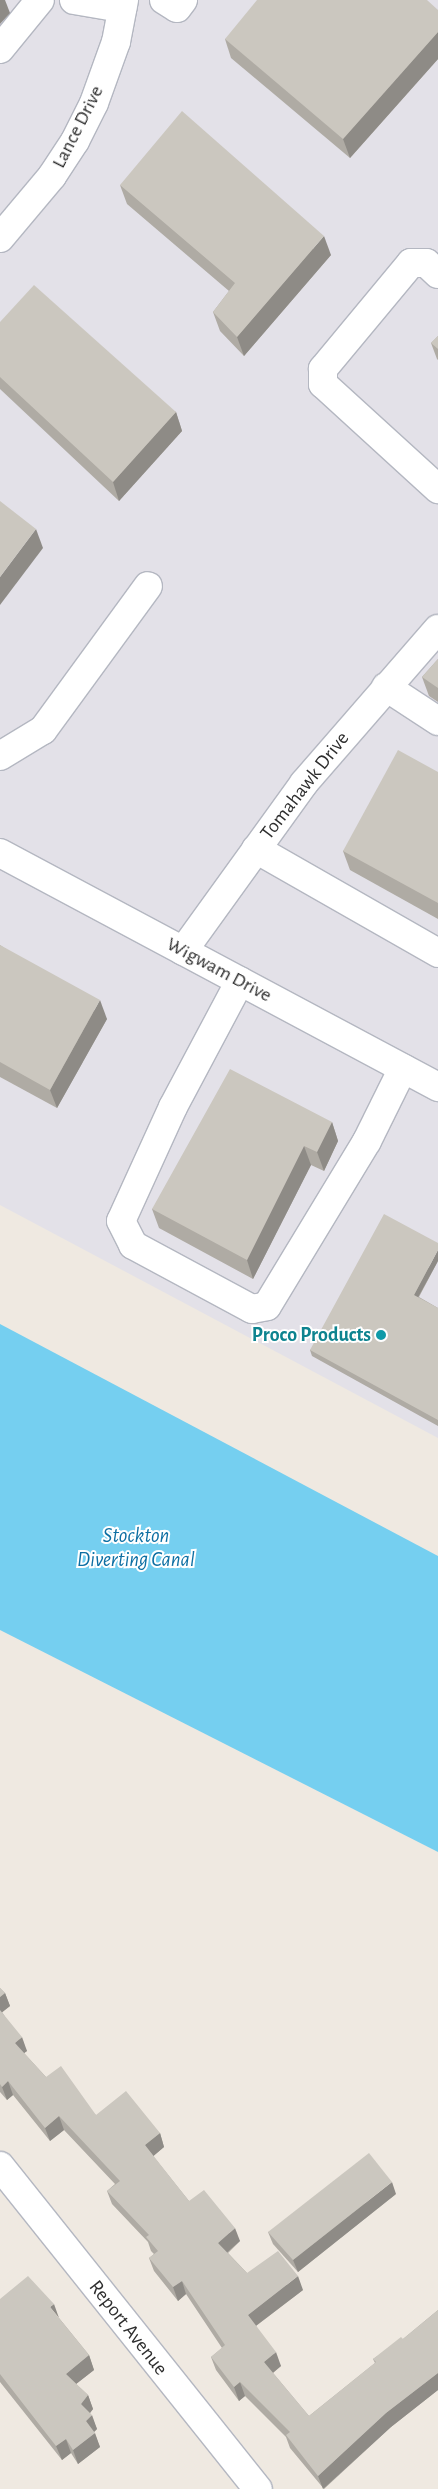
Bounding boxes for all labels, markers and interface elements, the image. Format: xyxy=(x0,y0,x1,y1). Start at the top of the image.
street label: Lance Drive xyxy=(47,82,109,172)
street label: Tomahawk Drive xyxy=(255,727,355,845)
street label: Wigwam Drive xyxy=(162,932,276,1008)
place label: Proco Products xyxy=(252,1323,371,1347)
marker: Proco Products xyxy=(375,1329,387,1341)
water label: Stockton Diverting Canal xyxy=(77,1523,195,1573)
street label: Report Avenue xyxy=(84,2276,172,2380)

